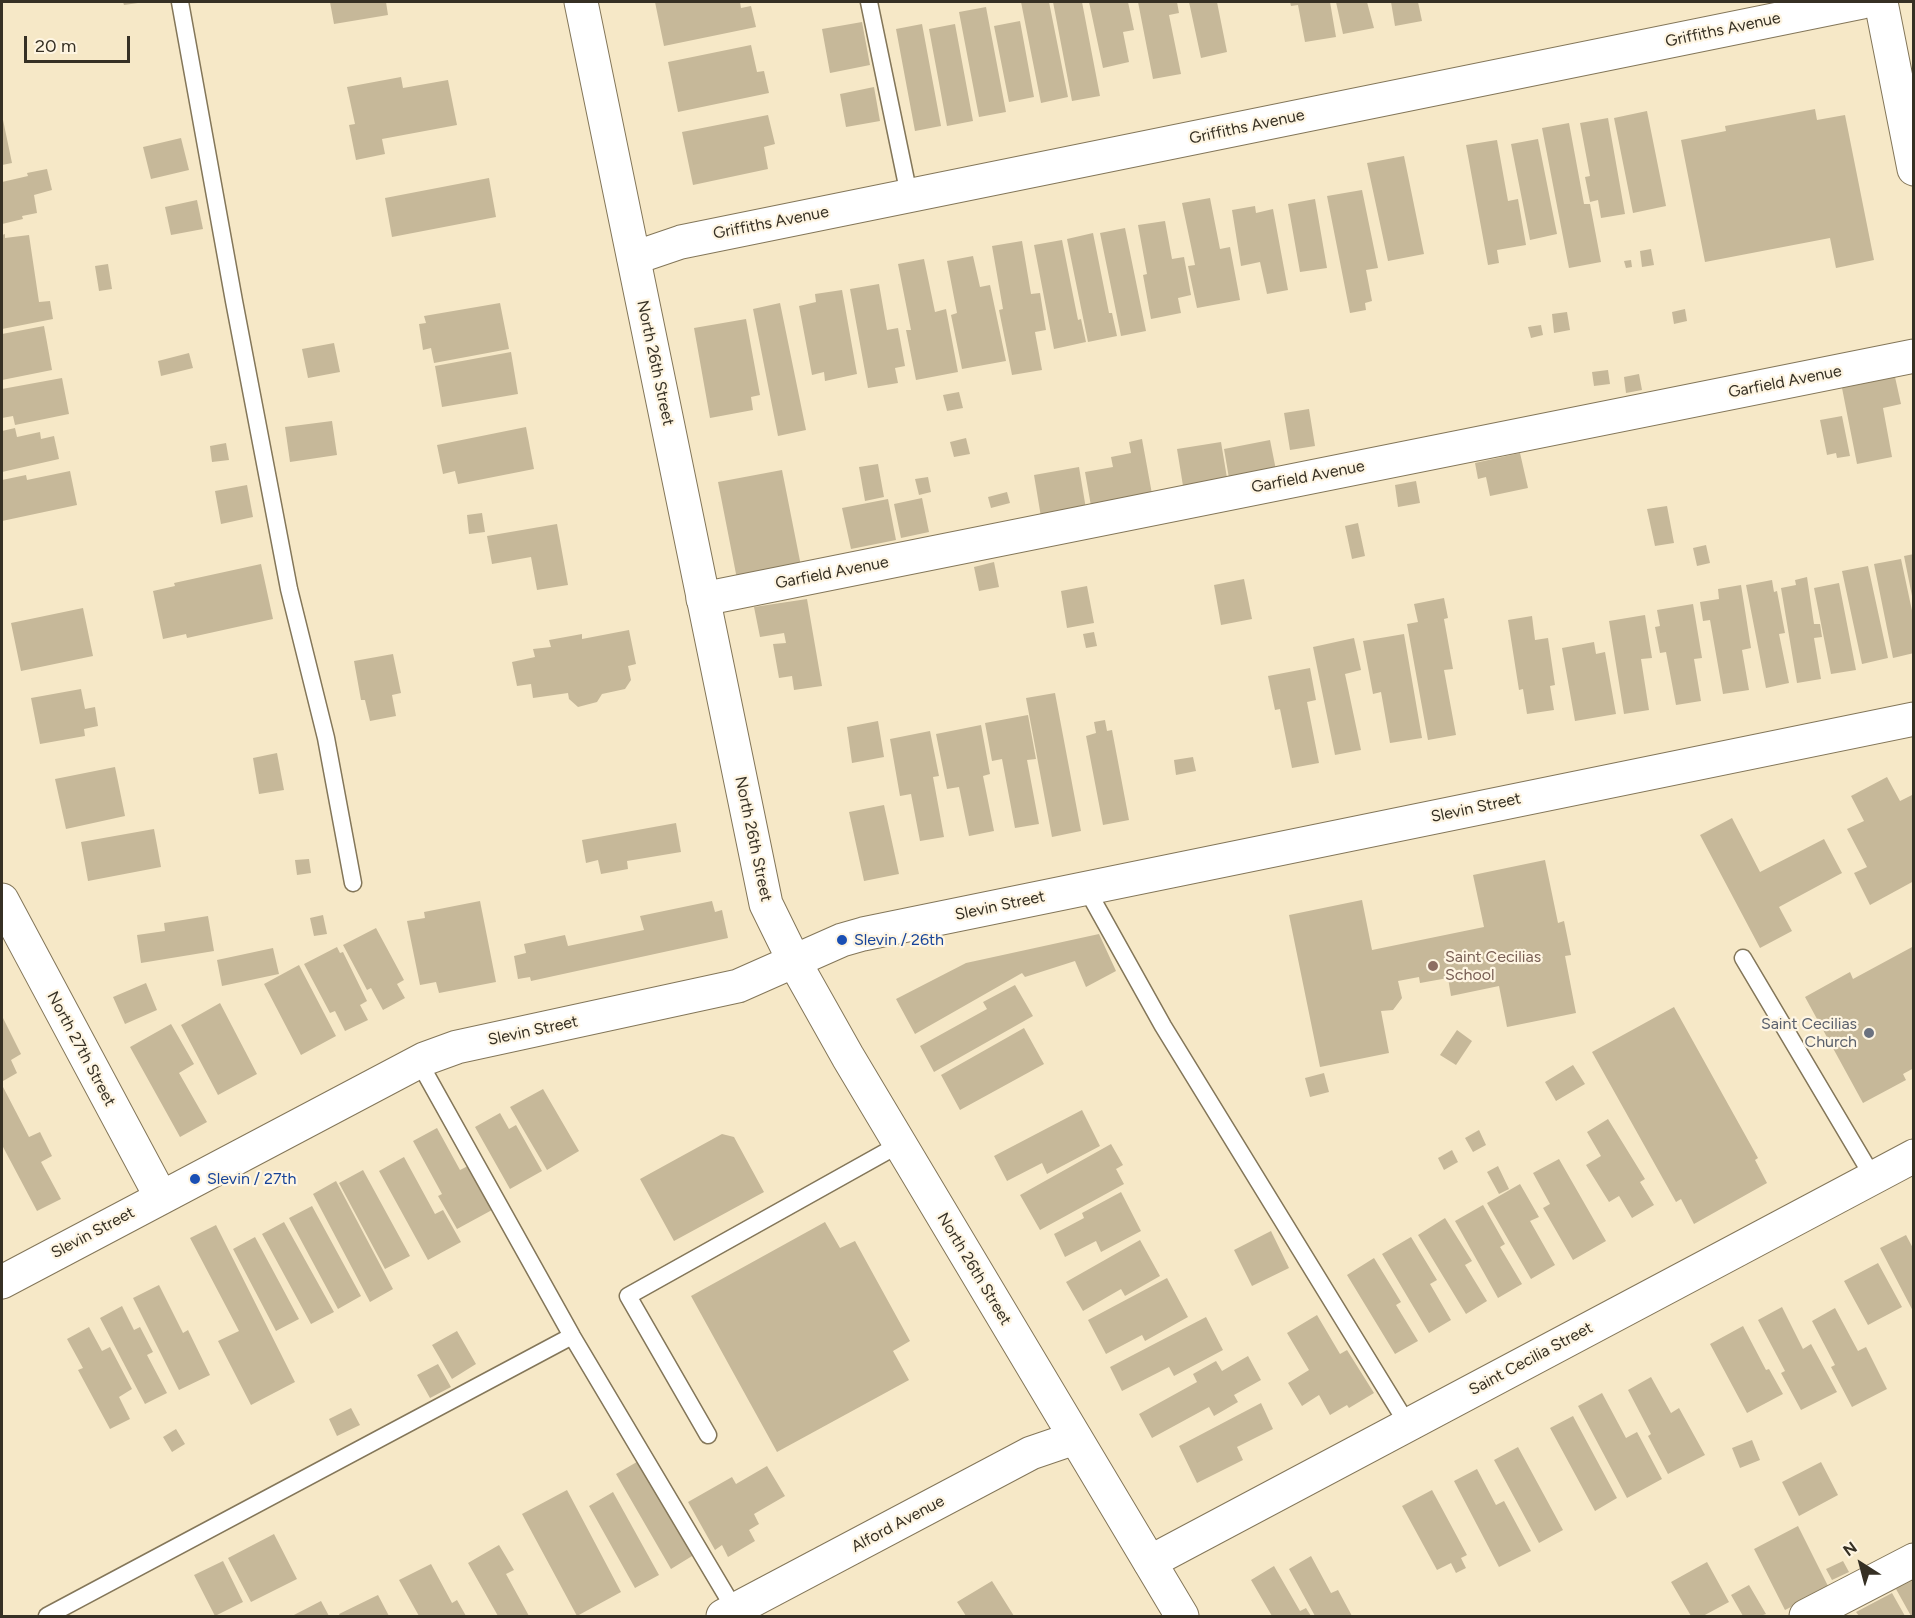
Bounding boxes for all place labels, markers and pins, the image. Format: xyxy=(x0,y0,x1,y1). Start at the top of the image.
place label: Slevin / 26th xyxy=(854,930,944,950)
marker: Slevin / 26th xyxy=(835,933,849,947)
place label: Saint Cecilias School xyxy=(1445,947,1541,985)
marker: Saint Cecilias School xyxy=(1426,959,1440,973)
place label: Saint Cecilias Church xyxy=(1761,1014,1857,1052)
marker: Saint Cecilias Church xyxy=(1862,1026,1876,1040)
place label: Slevin / 27th xyxy=(207,1169,296,1189)
marker: Slevin / 27th xyxy=(188,1172,202,1186)

